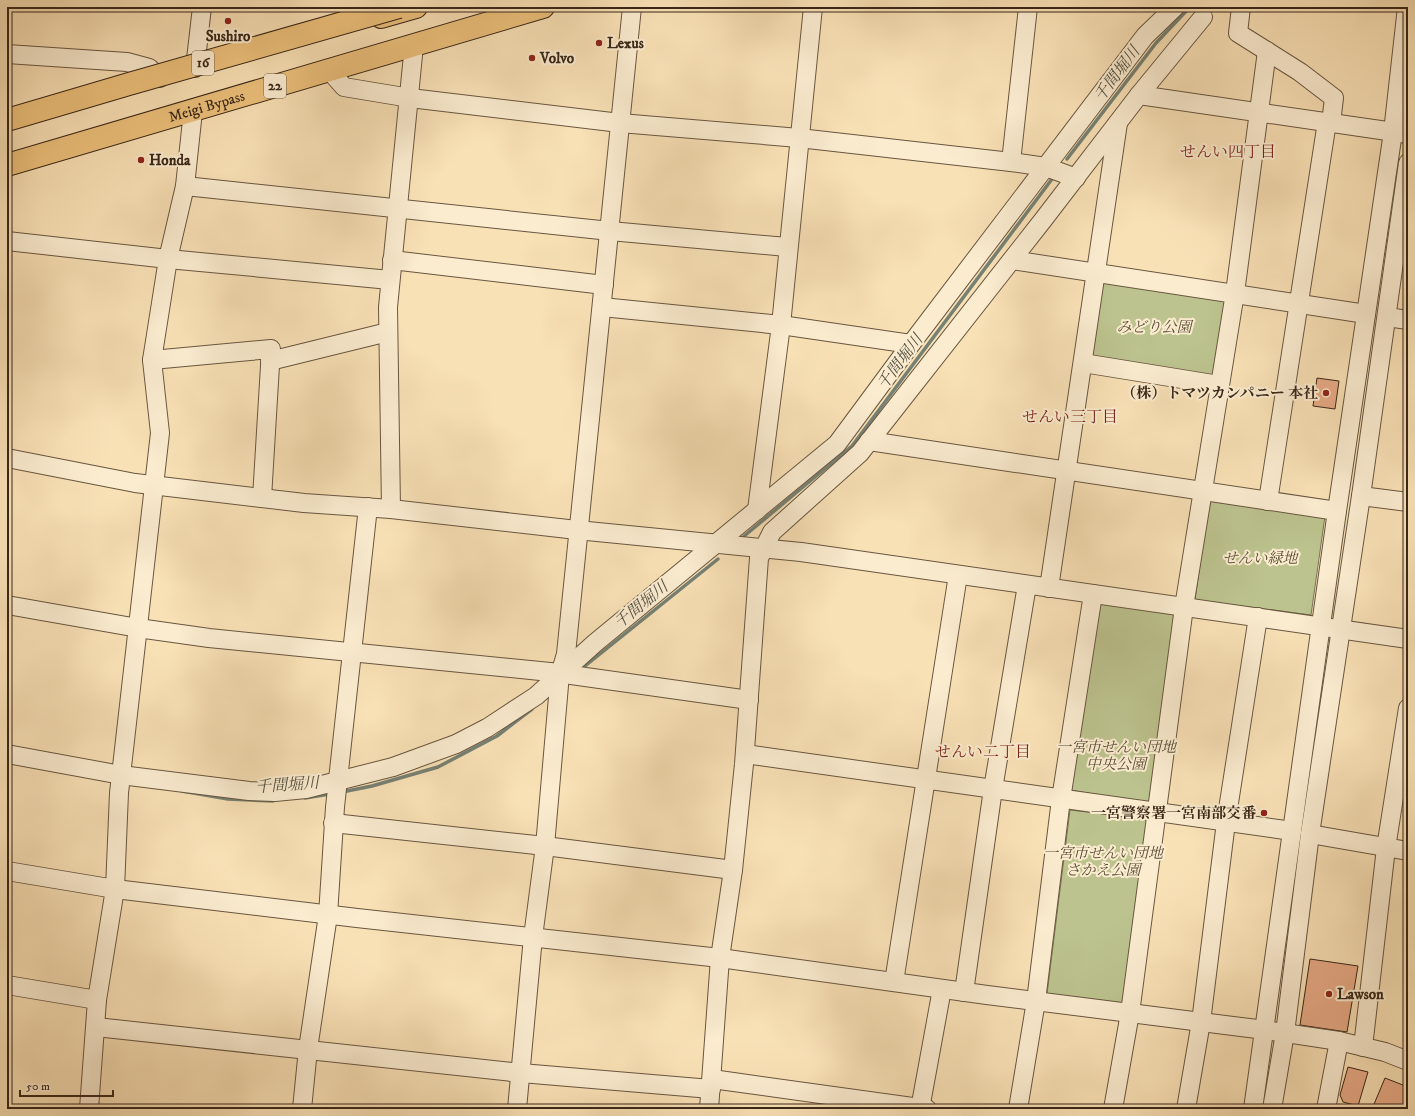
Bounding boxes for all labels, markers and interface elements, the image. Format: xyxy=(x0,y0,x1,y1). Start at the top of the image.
marker: Sushiro xyxy=(223,16,233,26)
place label: Sushiro xyxy=(206,27,251,46)
place label: Lexus xyxy=(607,34,644,53)
marker: Lexus xyxy=(594,38,604,48)
water label: 千間堀川 xyxy=(1090,41,1145,106)
place label: Volvo xyxy=(539,49,575,68)
road number: 16 xyxy=(192,51,214,75)
marker: Volvo xyxy=(527,53,537,63)
road number: 22 xyxy=(264,74,286,98)
street label: Meigi Bypass xyxy=(166,86,247,126)
district label: せんい四丁目 xyxy=(1180,142,1276,162)
place label: Honda xyxy=(149,151,191,170)
marker: Honda xyxy=(136,155,146,165)
park label: みどり公園 xyxy=(1116,318,1194,337)
water label: 千間堀川 xyxy=(873,329,928,394)
place label: （株）トマツカンパニー 本社 xyxy=(1121,384,1318,403)
marker: （株）トマツカンパニー 本社 xyxy=(1321,388,1331,398)
district label: せんい三丁目 xyxy=(1022,407,1118,427)
park label: せんい緑地 xyxy=(1222,549,1299,568)
water label: 千間堀川 xyxy=(610,576,674,633)
park label: 一宮市せんい団地 中央公園 xyxy=(1056,738,1178,774)
district label: せんい二丁目 xyxy=(935,742,1031,762)
water label: 千間堀川 xyxy=(254,773,322,797)
place label: 一宮警察署一宮南部交番 xyxy=(1091,804,1257,823)
marker: 一宮警察署一宮南部交番 xyxy=(1259,808,1269,818)
park label: 一宮市せんい団地 さかえ公園 xyxy=(1043,844,1165,880)
place label: Lawson xyxy=(1337,985,1384,1004)
marker: Lawson xyxy=(1324,989,1334,999)
scale bar xyxy=(20,1072,113,1098)
text: 50 m xyxy=(26,1079,50,1094)

